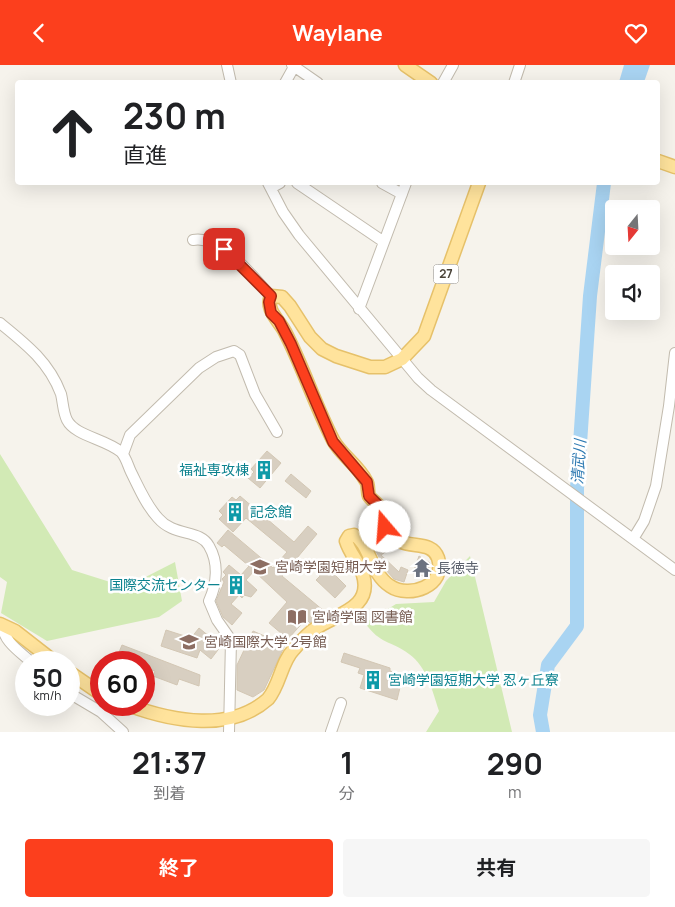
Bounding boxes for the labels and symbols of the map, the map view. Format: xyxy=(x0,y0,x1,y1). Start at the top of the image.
north arrow xyxy=(605,200,660,255)
pin xyxy=(203,228,245,270)
road number: 27 xyxy=(434,265,458,283)
water label: 清武川 xyxy=(566,437,591,485)
building icon: 福祉専攻棟 xyxy=(253,459,275,481)
place label: 福祉専攻棟 xyxy=(179,460,249,479)
position arrow xyxy=(358,500,410,552)
building icon: 記念館 xyxy=(224,501,246,523)
place label: 記念館 xyxy=(250,502,292,521)
school or university icon: 宮崎学園短期大学 xyxy=(249,556,271,578)
place label: 宮崎学園短期大学 xyxy=(275,557,387,576)
temple icon: 長徳寺 xyxy=(411,557,433,579)
place label: 長徳寺 xyxy=(437,558,479,577)
building icon: 国際交流センター xyxy=(225,574,247,596)
place label: 国際交流センター xyxy=(109,575,221,594)
library icon: 宮崎学園 図書館 xyxy=(286,606,308,628)
place label: 宮崎学園 図書館 xyxy=(312,607,413,626)
school or university icon: 宮崎国際大学 2号館 xyxy=(178,631,200,653)
place label: 宮崎国際大学 2号館 xyxy=(204,632,327,651)
speed limit sign: 60 xyxy=(90,651,155,716)
building icon: 宮崎学園短期大学 忍ヶ丘寮 xyxy=(362,669,384,691)
place label: 宮崎学園短期大学 忍ヶ丘寮 xyxy=(388,670,559,689)

